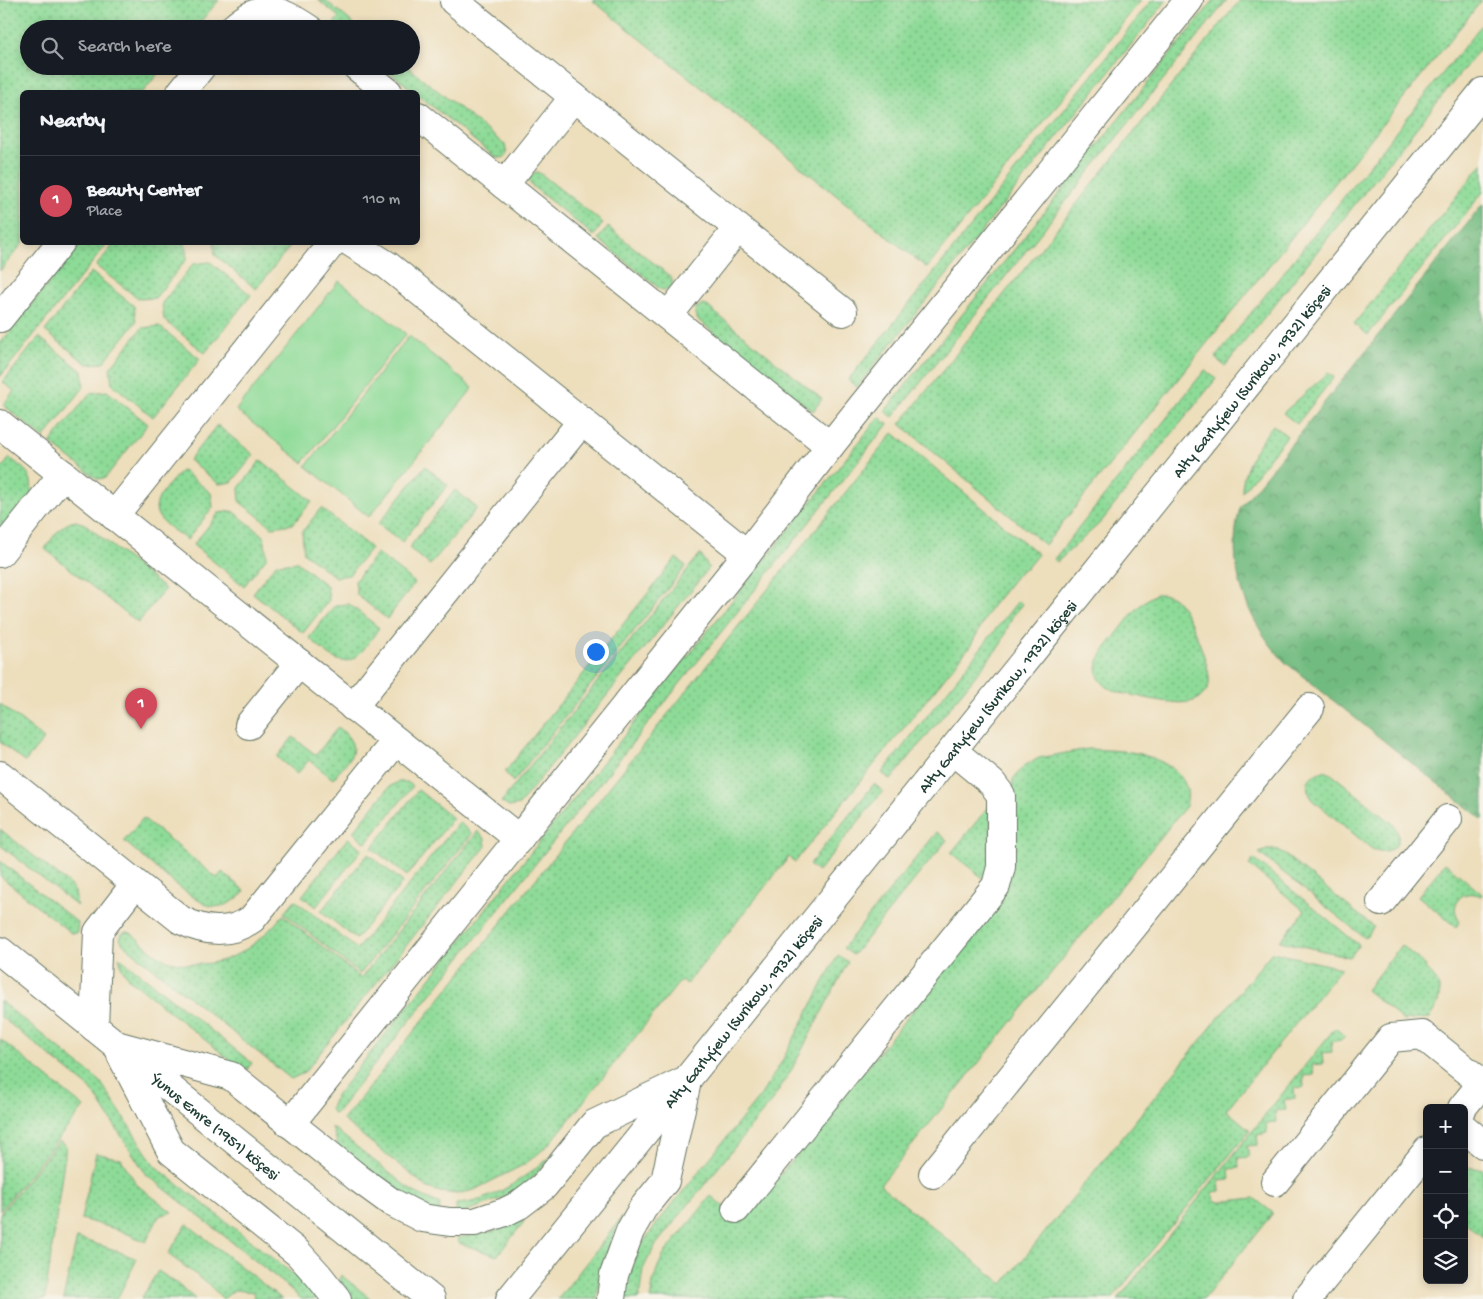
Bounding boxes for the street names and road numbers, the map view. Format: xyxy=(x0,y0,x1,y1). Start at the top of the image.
street label: Alty Garlyýew (Surikow, 1932) köçesi xyxy=(1170,282,1337,483)
street label: Alty Garlyýew (Surikow, 1932) köçesi xyxy=(916,598,1083,798)
street label: Alty Garlyýew (Surikow, 1932) köçesi xyxy=(661,913,828,1113)
street label: Ýunus Emre (1951) köçesi xyxy=(144,1069,282,1186)

